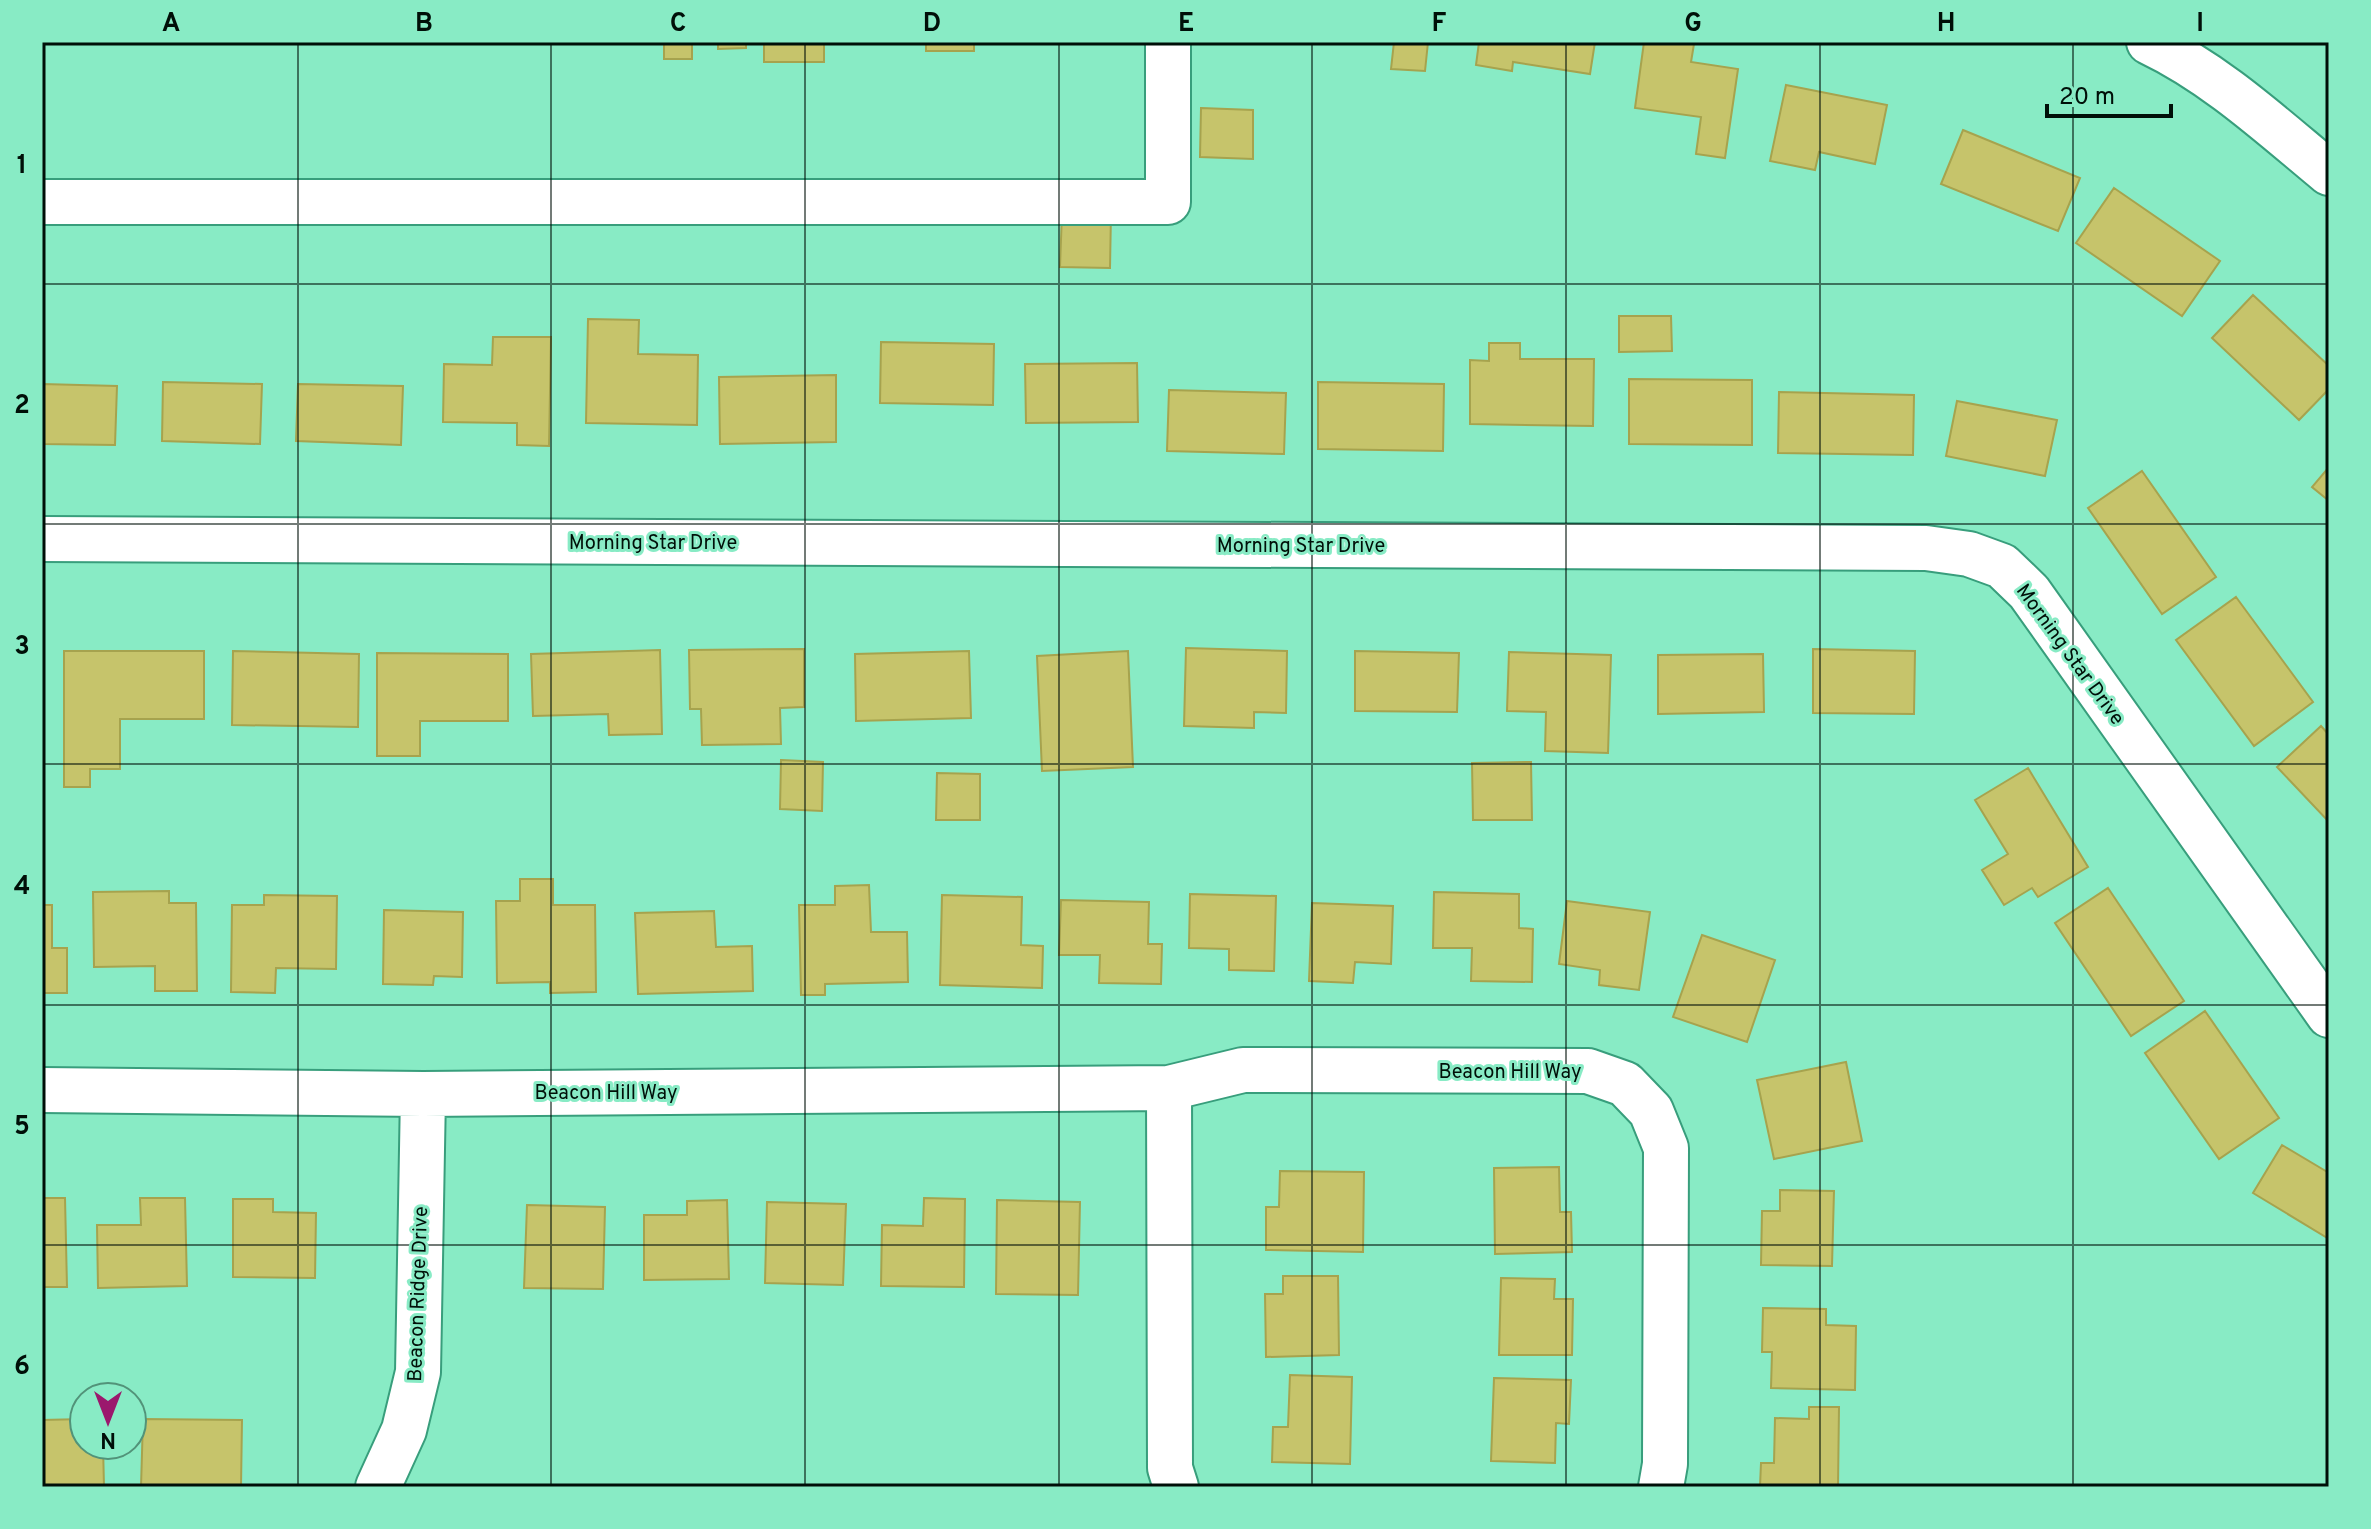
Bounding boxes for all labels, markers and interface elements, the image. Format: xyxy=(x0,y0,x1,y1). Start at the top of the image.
text: A xyxy=(162,8,180,41)
text: B xyxy=(415,8,433,41)
text: C xyxy=(670,8,686,41)
text: D xyxy=(923,8,941,41)
text: E xyxy=(1178,8,1194,41)
text: F xyxy=(1432,8,1447,41)
text: G xyxy=(1684,8,1702,41)
text: H xyxy=(1937,8,1955,41)
text: I xyxy=(2196,8,2204,41)
scale bar xyxy=(2047,68,2171,118)
text: 20 m xyxy=(2059,83,2115,113)
text: 1 xyxy=(17,150,27,183)
text: 2 xyxy=(14,390,30,423)
street label: Morning Star Drive xyxy=(569,531,737,557)
street label: Morning Star Drive xyxy=(1217,534,1385,560)
street label: Morning Star Drive xyxy=(2009,579,2129,731)
text: 3 xyxy=(14,631,30,664)
text: 4 xyxy=(14,871,30,904)
street label: Beacon Hill Way xyxy=(1438,1060,1582,1086)
street label: Beacon Hill Way xyxy=(534,1081,678,1107)
text: 5 xyxy=(14,1111,30,1144)
street label: Beacon Ridge Drive xyxy=(403,1206,435,1382)
text: 6 xyxy=(14,1351,30,1384)
north arrow xyxy=(68,1381,148,1461)
text: N xyxy=(100,1425,116,1452)

